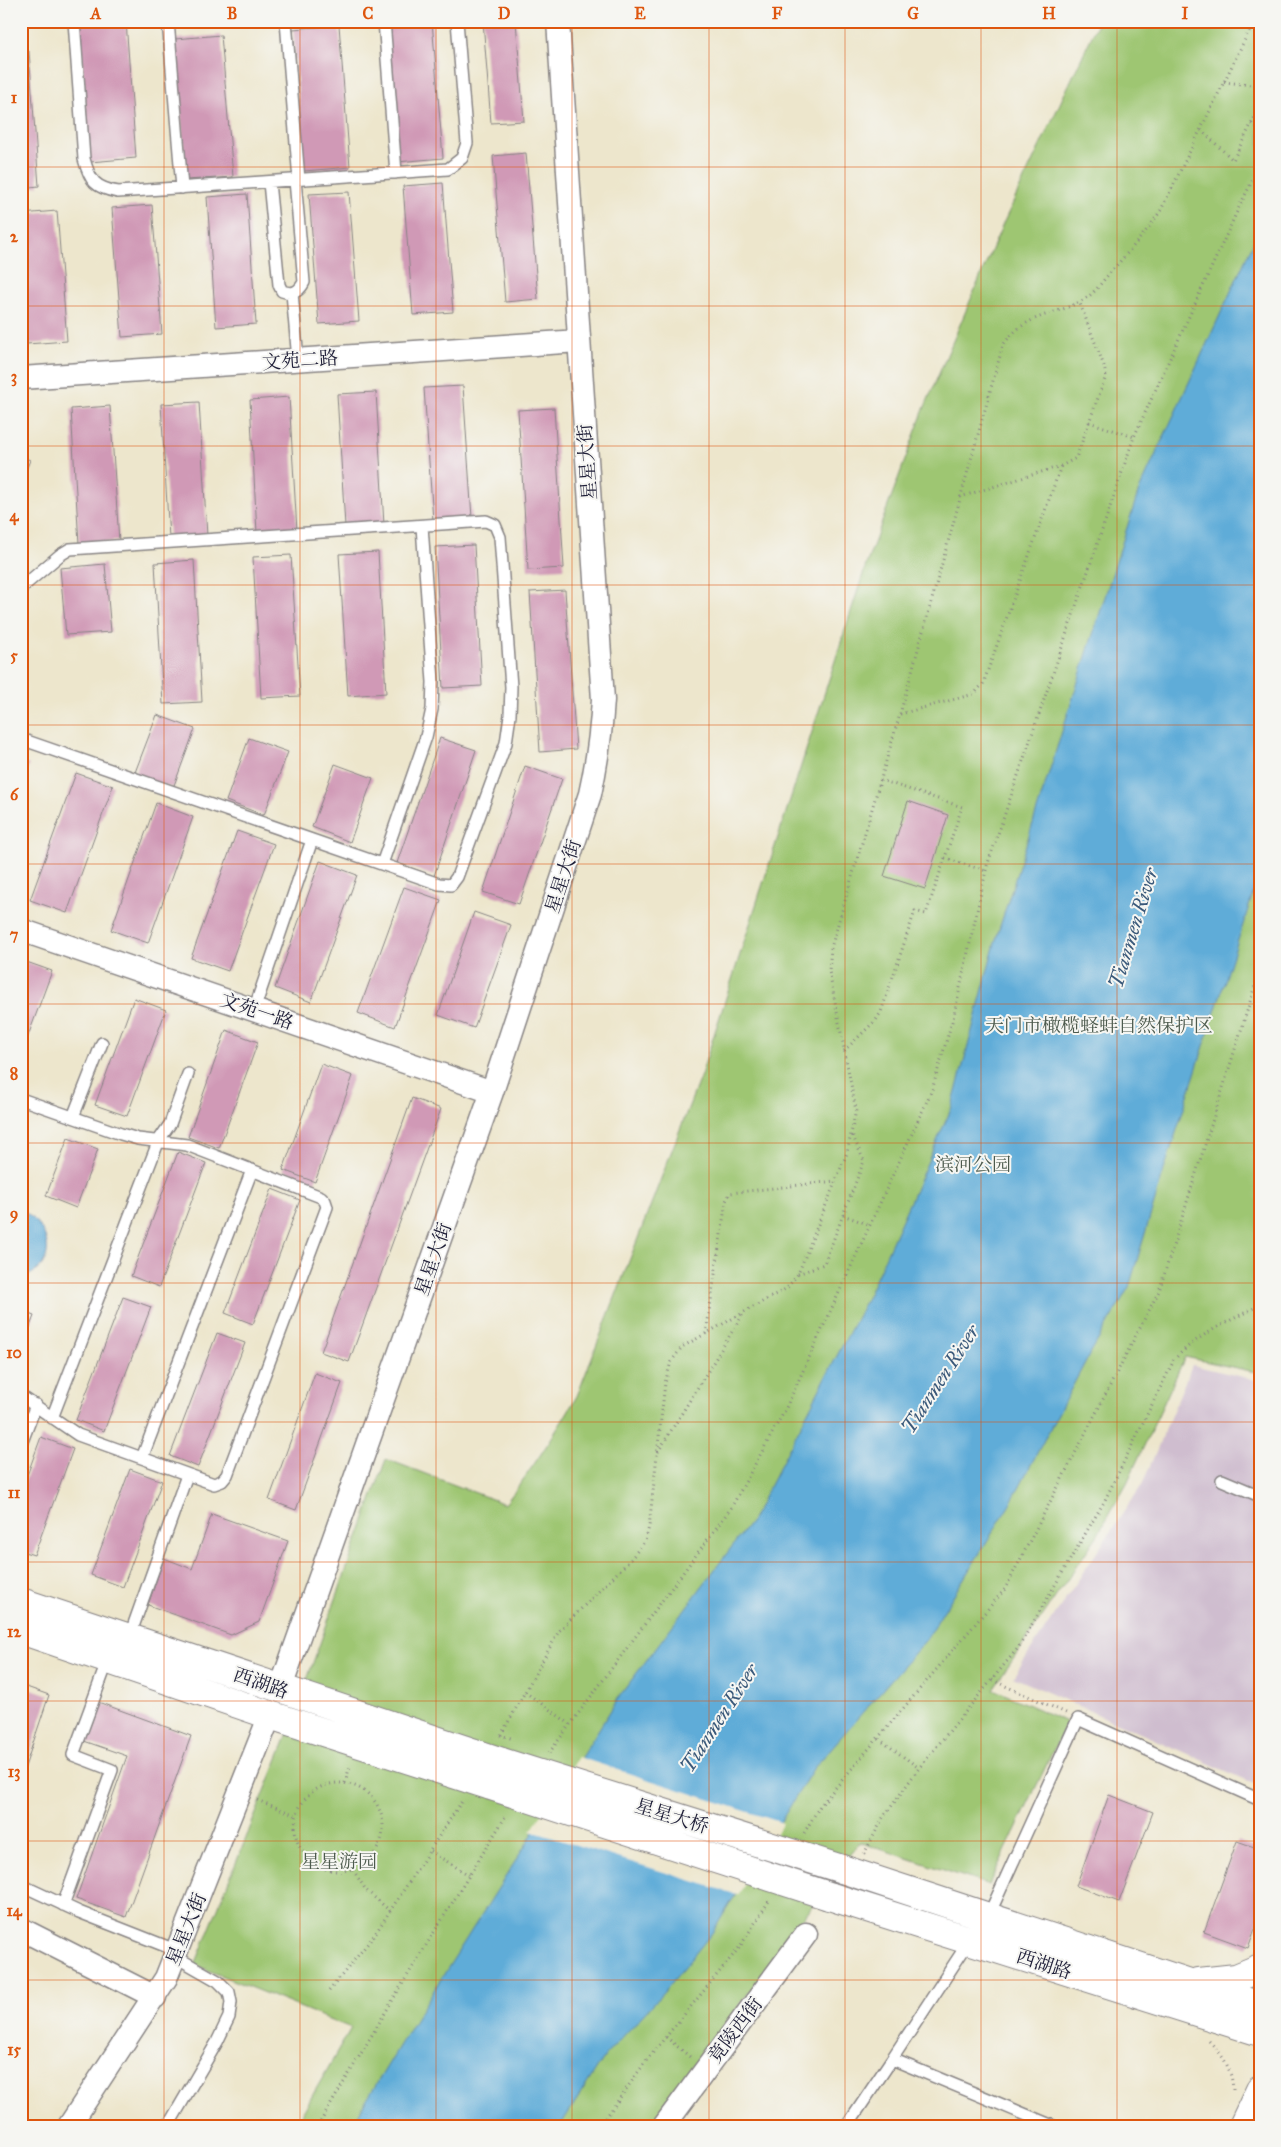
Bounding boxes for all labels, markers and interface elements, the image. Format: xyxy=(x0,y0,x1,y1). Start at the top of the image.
text: A xyxy=(90,4,102,23)
text: B xyxy=(227,4,237,23)
text: C xyxy=(363,4,374,23)
text: D xyxy=(498,4,511,23)
text: E xyxy=(634,4,646,23)
text: F xyxy=(772,4,783,23)
text: G xyxy=(907,4,919,23)
text: H xyxy=(1042,4,1056,23)
text: I xyxy=(1182,4,1189,23)
text: 1 xyxy=(11,88,18,107)
text: 2 xyxy=(10,227,19,246)
street label: 文苑二路 xyxy=(261,346,339,374)
text: 3 xyxy=(11,367,17,387)
street label: 星星大街 xyxy=(573,423,601,501)
text: 4 xyxy=(10,506,20,526)
text: 5 xyxy=(10,646,18,665)
text: 6 xyxy=(10,785,19,804)
street label: 星星大街 xyxy=(540,836,586,916)
water label: Tianmen River xyxy=(1103,863,1163,991)
text: 7 xyxy=(10,925,19,944)
street label: 文苑一路 xyxy=(217,988,297,1034)
park label: 天门市橄榄蛏蚌自然保护区 xyxy=(985,1014,1213,1037)
text: 8 xyxy=(10,1064,18,1083)
park label: 滨河公园 xyxy=(935,1153,1011,1176)
text: 9 xyxy=(10,1204,18,1224)
street label: 星星大街 xyxy=(410,1219,456,1299)
water label: Tianmen River xyxy=(896,1319,985,1438)
text: 10 xyxy=(6,1343,22,1362)
text: 11 xyxy=(8,1483,21,1502)
text: 12 xyxy=(7,1622,22,1641)
water label: Tianmen River xyxy=(675,1658,764,1777)
street label: 西湖路 xyxy=(230,1663,292,1703)
text: 13 xyxy=(8,1762,20,1782)
street label: 星星大桥 xyxy=(632,1794,712,1838)
park label: 星星游园 xyxy=(301,1850,377,1873)
street label: 星星大街 xyxy=(161,1889,211,1969)
text: 14 xyxy=(6,1901,23,1921)
street label: 西湖路 xyxy=(1013,1944,1075,1984)
street label: 竟陵西街 xyxy=(703,1993,767,2067)
text: 15 xyxy=(7,2040,21,2059)

